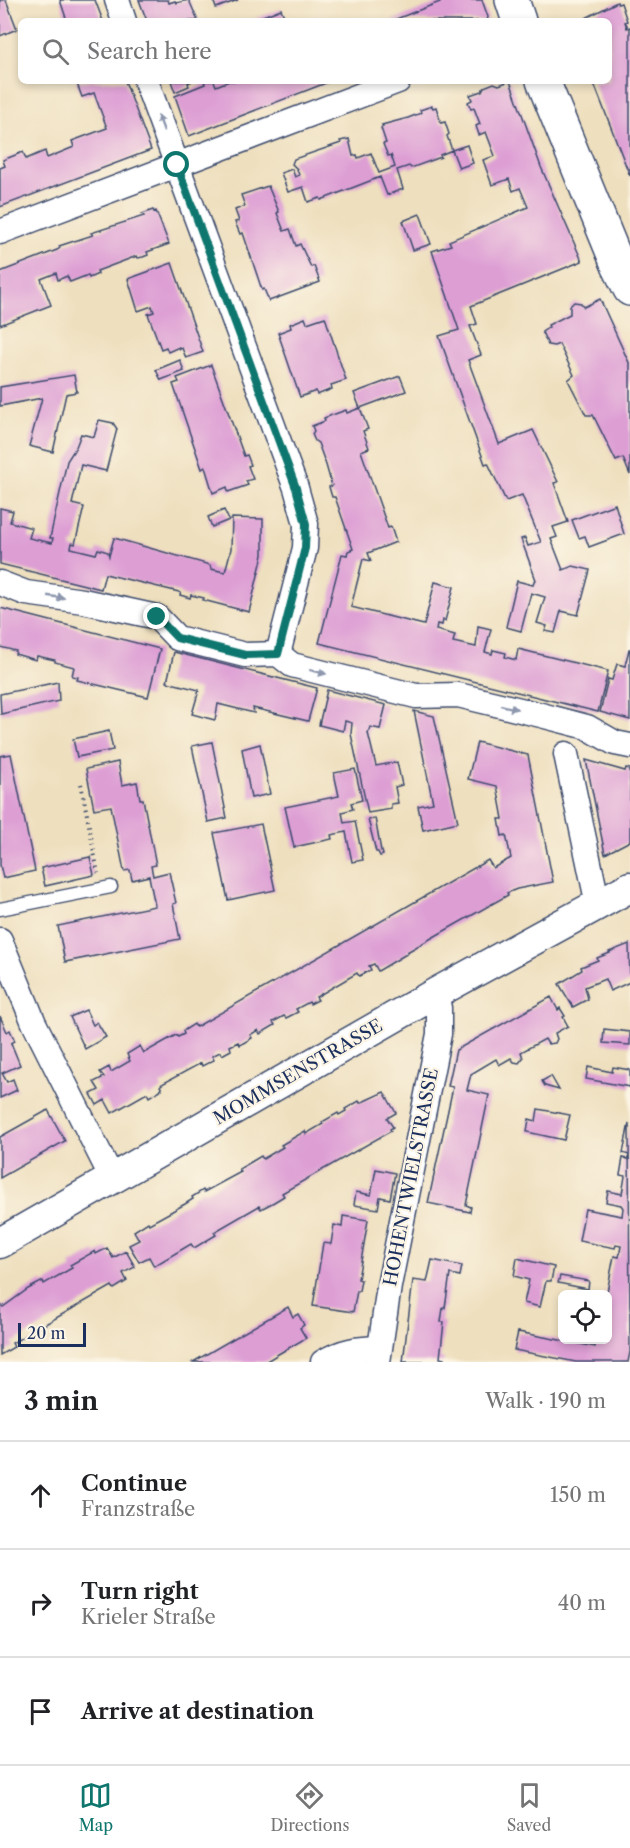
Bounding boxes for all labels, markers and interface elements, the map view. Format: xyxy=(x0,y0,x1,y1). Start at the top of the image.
search box xyxy=(18,18,612,84)
icon: search xyxy=(39,35,72,68)
text: Search here xyxy=(87,38,212,65)
one-way arrow xyxy=(156,114,166,132)
route start xyxy=(163,151,189,177)
one-way arrow xyxy=(47,593,66,602)
route end xyxy=(143,603,169,629)
one-way arrow xyxy=(309,667,327,677)
one-way arrow xyxy=(499,703,518,712)
street label: MOMMSENSTRASSE xyxy=(209,1015,387,1129)
street label: HOHENTWIELSTRASSE xyxy=(379,1066,443,1288)
map controls xyxy=(558,1290,612,1344)
button: locate xyxy=(558,1290,612,1344)
scale bar xyxy=(18,1320,86,1348)
text: 20 m xyxy=(27,1323,66,1343)
text: 3 min xyxy=(24,1385,98,1417)
text: Walk · 190 m xyxy=(485,1389,606,1413)
text: Continue xyxy=(81,1470,187,1497)
icon: ahead xyxy=(24,1479,57,1512)
text: 150 m xyxy=(550,1483,606,1507)
text: Franzstraße xyxy=(81,1497,195,1521)
text: Turn right xyxy=(81,1578,199,1605)
icon: right xyxy=(24,1587,57,1620)
text: 40 m xyxy=(558,1591,606,1615)
text: Krieler Straße xyxy=(81,1605,216,1629)
icon: arrive xyxy=(24,1695,57,1728)
text: Arrive at destination xyxy=(81,1698,314,1725)
tab: Map xyxy=(79,1779,113,1835)
tab: Directions xyxy=(270,1779,349,1835)
tab: Saved xyxy=(507,1779,551,1835)

